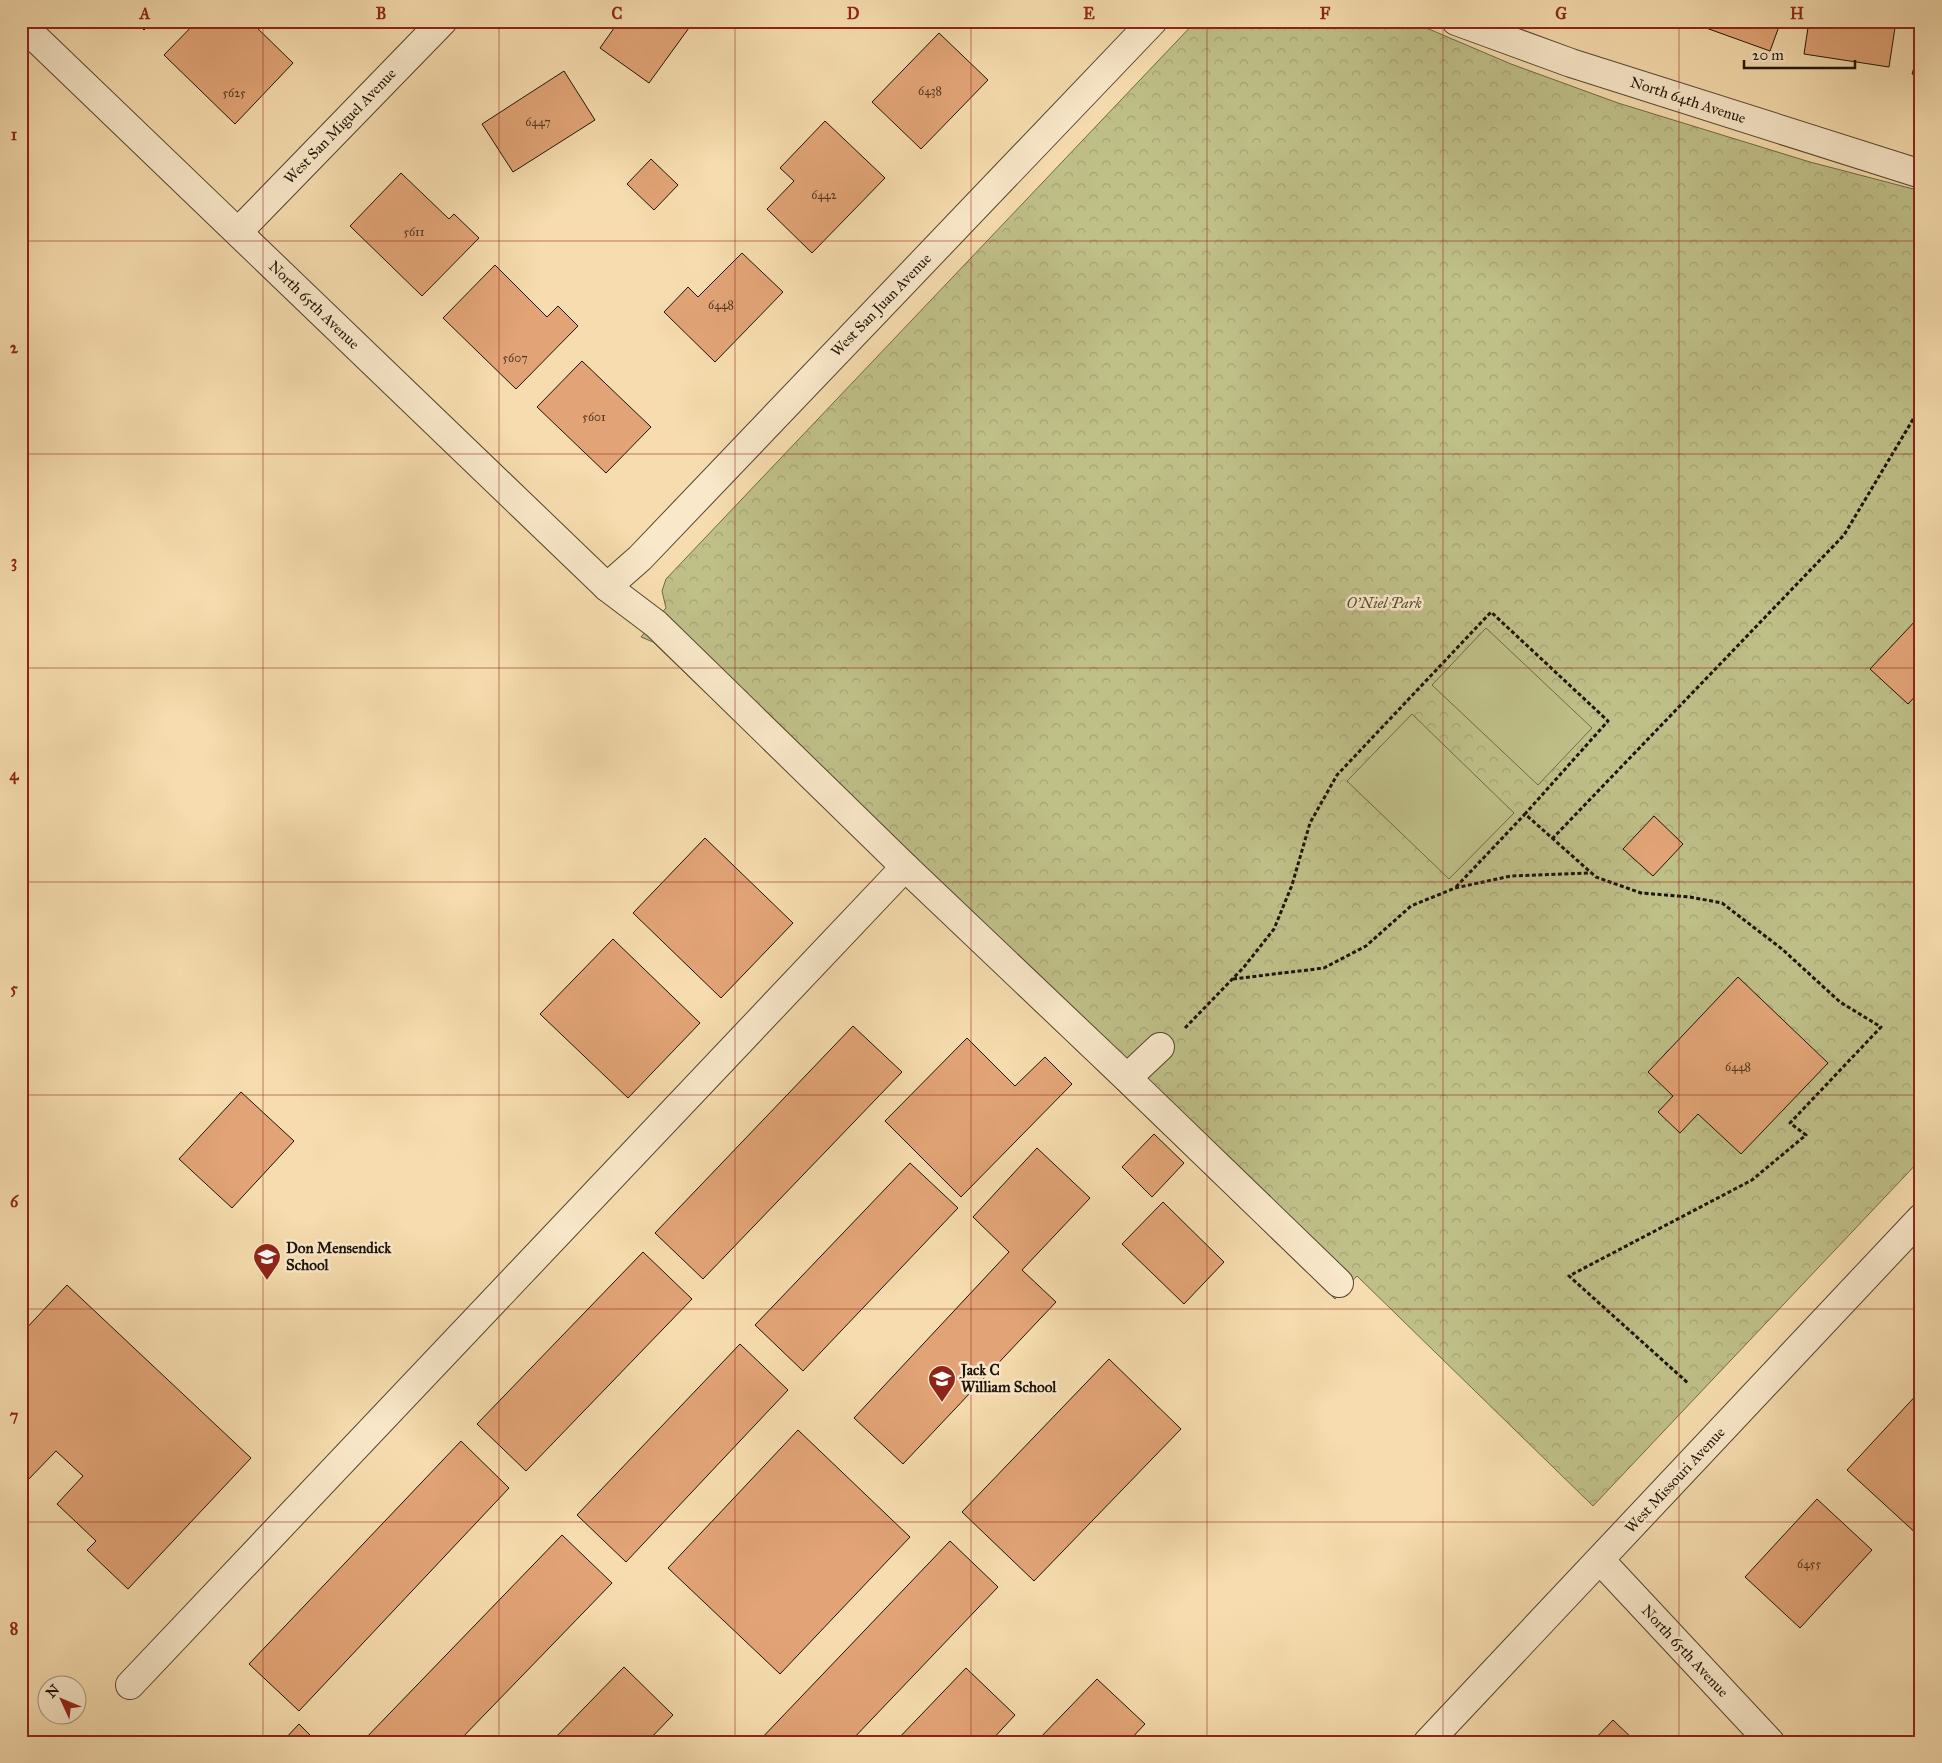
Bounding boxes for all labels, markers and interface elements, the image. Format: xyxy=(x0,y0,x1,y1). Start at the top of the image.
text: A xyxy=(139,4,151,23)
text: B xyxy=(376,4,386,23)
text: C xyxy=(612,4,623,23)
text: D xyxy=(847,4,860,23)
text: E xyxy=(1083,4,1095,23)
text: F xyxy=(1320,4,1331,23)
text: G xyxy=(1555,4,1567,23)
text: H xyxy=(1790,4,1804,23)
scale bar xyxy=(1744,38,1856,70)
text: 20 m xyxy=(1752,46,1784,64)
street label: West San Miguel Avenue xyxy=(280,65,400,187)
street label: North 64th Avenue xyxy=(1628,73,1748,127)
house number: 6438 xyxy=(918,84,942,98)
house number: 5625 xyxy=(222,86,246,100)
house number: 6447 xyxy=(525,115,551,129)
text: 1 xyxy=(11,125,18,144)
house number: 6442 xyxy=(811,188,837,202)
house number: 5611 xyxy=(403,225,425,239)
street label: West San Juan Avenue xyxy=(827,250,936,361)
street label: North 65th Avenue xyxy=(265,257,363,353)
house number: 6448 xyxy=(708,298,734,312)
text: 2 xyxy=(10,338,19,357)
house number: 5607 xyxy=(502,351,528,365)
house number: 5601 xyxy=(582,410,606,424)
text: 3 xyxy=(11,552,17,572)
park label: O'Niel Park xyxy=(1346,594,1422,612)
text: 4 xyxy=(10,765,20,785)
text: 5 xyxy=(10,979,18,998)
house number: 6448 xyxy=(1725,1060,1751,1074)
text: 6 xyxy=(10,1192,19,1211)
place label: Don Mensendick School xyxy=(286,1239,392,1274)
school or university icon: Don Mensendick School xyxy=(252,1242,282,1281)
place label: Jack C William School xyxy=(959,1361,1057,1396)
school or university icon: Jack C William School xyxy=(927,1364,957,1403)
text: 7 xyxy=(10,1406,19,1425)
street label: West Missouri Avenue xyxy=(1621,1423,1729,1537)
house number: 6455 xyxy=(1797,1557,1821,1571)
street label: North 65th Avenue xyxy=(1638,1601,1732,1701)
text: 8 xyxy=(10,1619,18,1638)
north arrow xyxy=(38,1676,88,1726)
text: N xyxy=(43,1681,63,1701)

